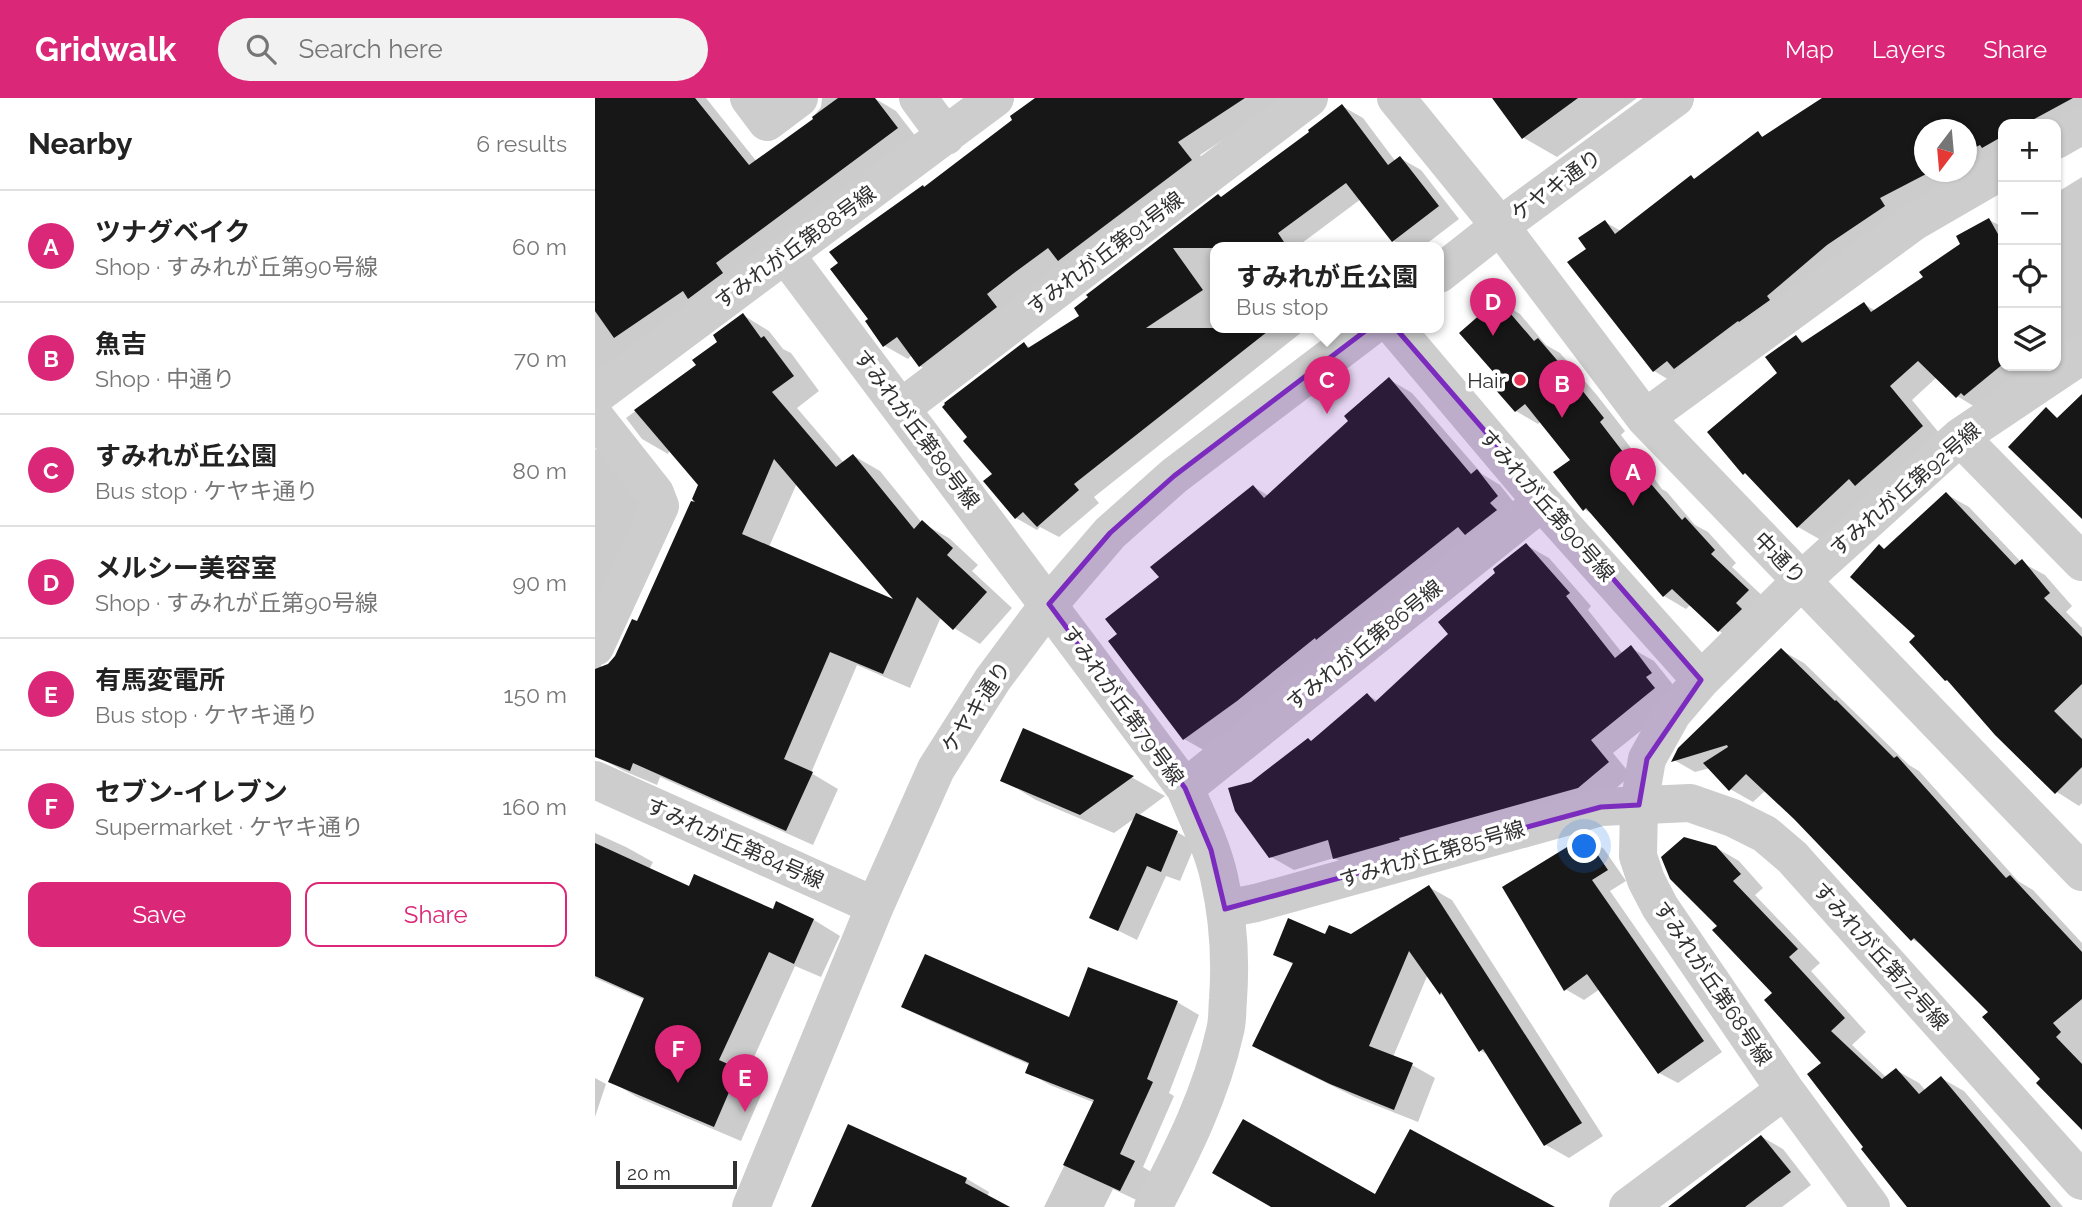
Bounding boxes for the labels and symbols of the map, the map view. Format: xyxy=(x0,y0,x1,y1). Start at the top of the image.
north arrow xyxy=(1914,119,1977,182)
street label: ケヤキ通り xyxy=(1506,144,1606,226)
street label: すみれが丘第88号線 xyxy=(710,180,880,314)
street label: すみれが丘第91号線 xyxy=(1022,186,1188,320)
pin: D xyxy=(1470,278,1516,336)
street label: すみれが丘第89号線 xyxy=(849,345,985,513)
pin: C xyxy=(1304,356,1350,414)
pin: B xyxy=(1539,360,1585,418)
place label: Hair xyxy=(1467,368,1507,393)
marker: Hair xyxy=(1512,372,1528,388)
street label: すみれが丘第92号線 xyxy=(1825,417,1985,561)
street label: すみれが丘第90号線 xyxy=(1474,424,1620,586)
pin: A xyxy=(1610,448,1656,506)
street label: 中通り xyxy=(1749,527,1811,589)
street label: すみれが丘第86号線 xyxy=(1281,575,1447,715)
street label: すみれが丘第79号線 xyxy=(1057,620,1189,790)
street label: ケヤキ通り xyxy=(936,656,1016,758)
street label: すみれが丘第84号線 xyxy=(642,793,828,893)
street label: すみれが丘第85号線 xyxy=(1336,816,1528,892)
your location xyxy=(1567,829,1601,863)
street label: すみれが丘第72号線 xyxy=(1808,877,1954,1035)
street label: すみれが丘第68号線 xyxy=(1649,896,1777,1070)
pin: F xyxy=(655,1025,701,1083)
pin: E xyxy=(722,1054,768,1112)
scale bar xyxy=(616,1158,737,1190)

